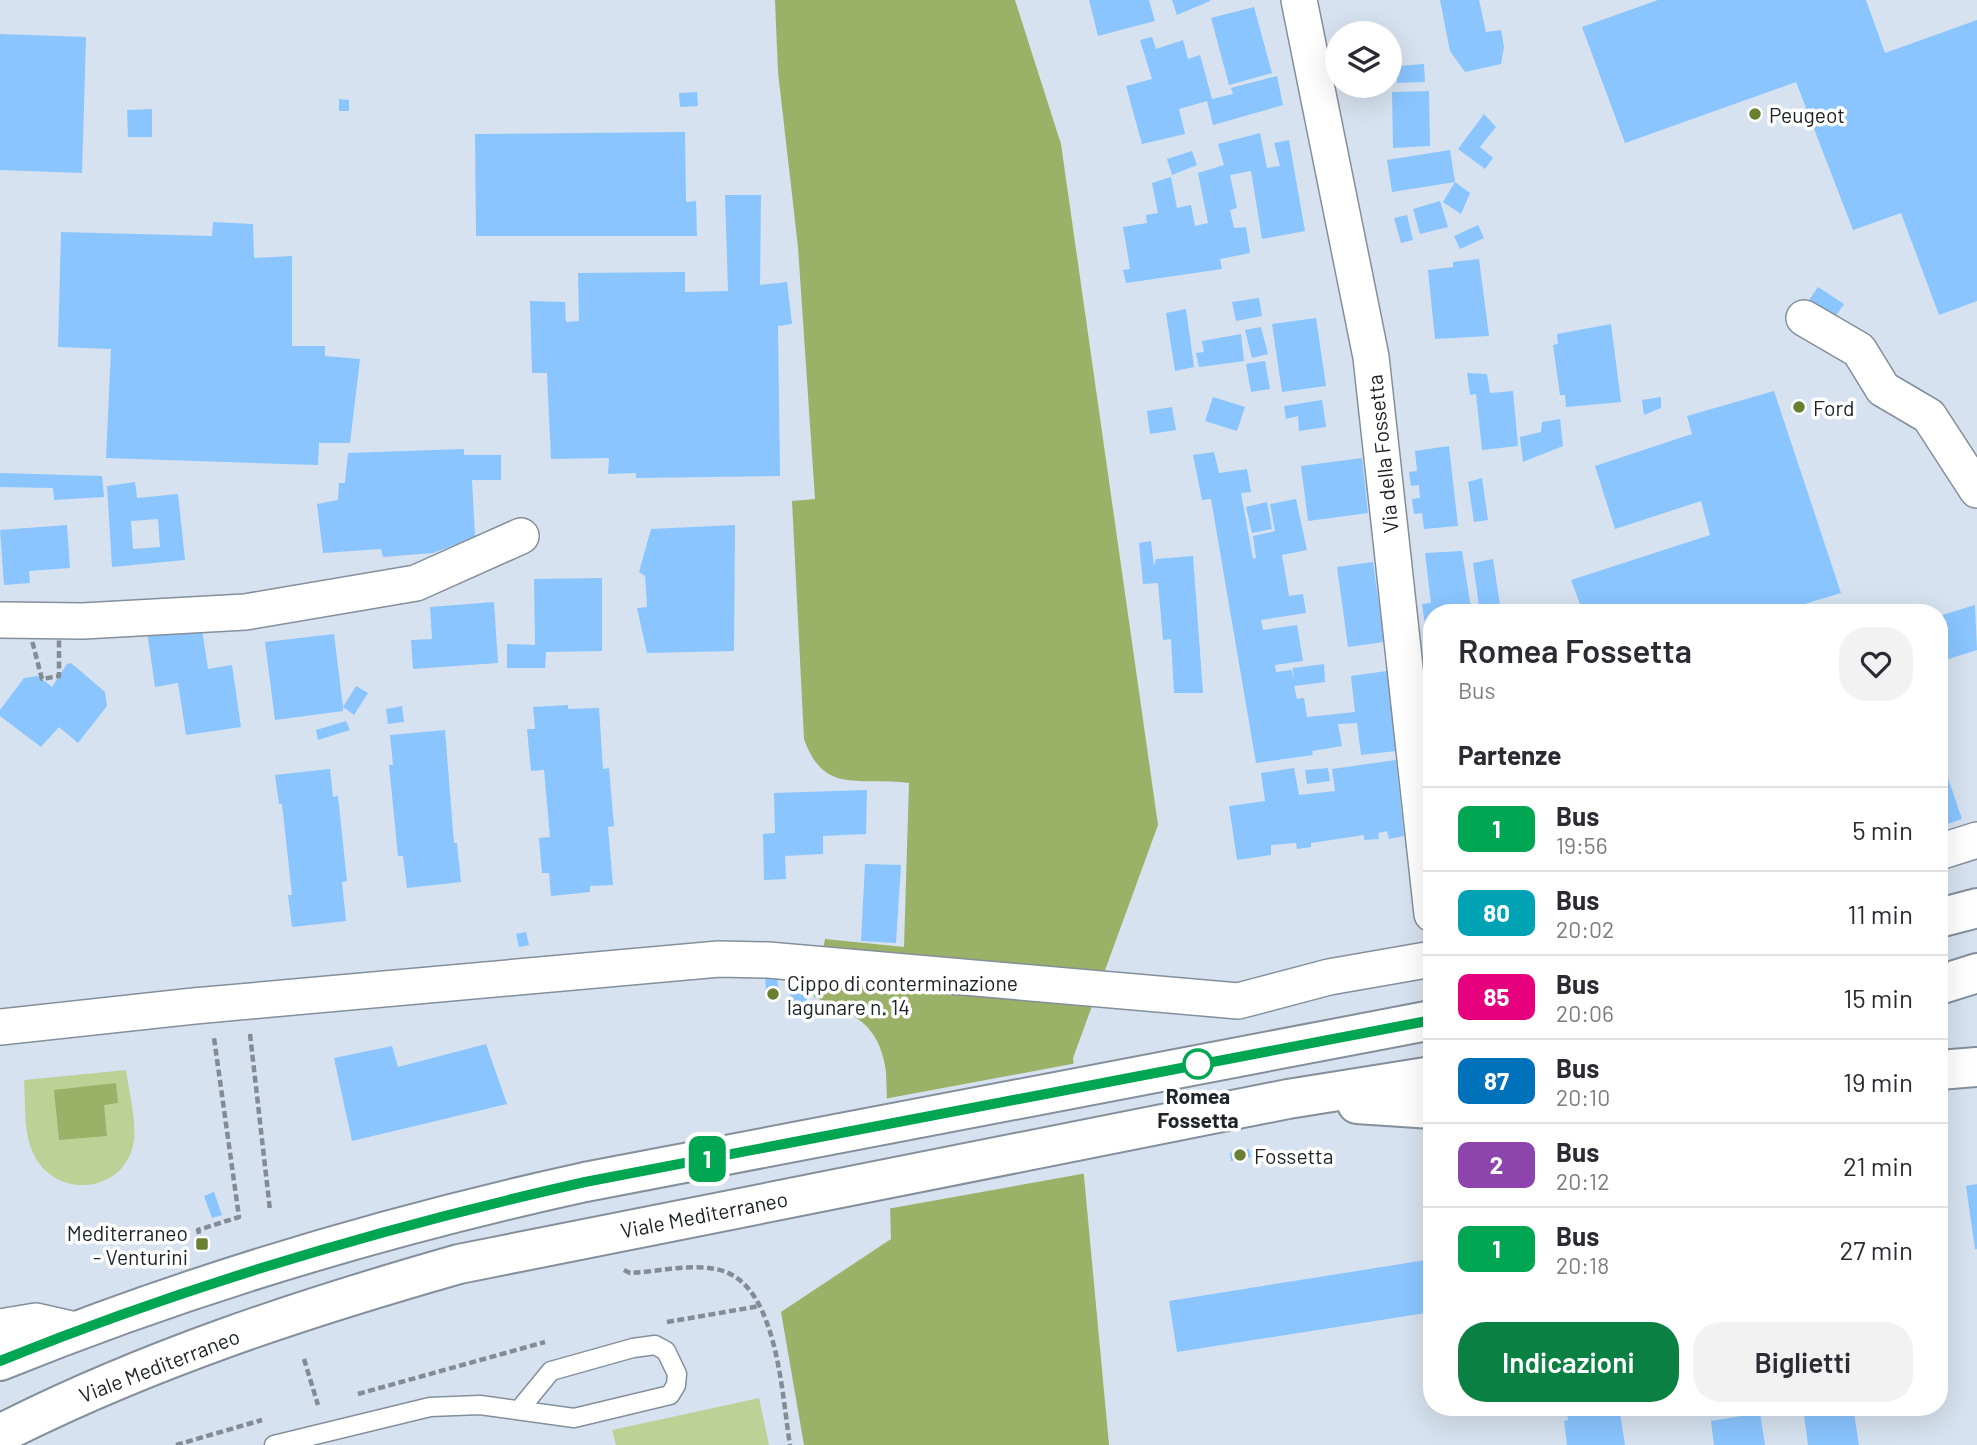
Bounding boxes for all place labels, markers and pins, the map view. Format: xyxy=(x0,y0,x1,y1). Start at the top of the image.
place label: Peugeot xyxy=(1769,102,1845,127)
marker: Peugeot xyxy=(1747,106,1763,122)
place label: Ford xyxy=(1813,395,1855,420)
marker: Ford xyxy=(1791,399,1807,415)
place label: Cippo di conterminazione lagunare n. 14 xyxy=(787,970,1018,1019)
marker: Cippo di conterminazione lagunare n. 14 xyxy=(765,986,781,1002)
marker: Romea Fossetta xyxy=(1183,1049,1213,1079)
place label: Romea Fossetta xyxy=(1157,1083,1239,1132)
place label: Fossetta xyxy=(1254,1143,1334,1168)
marker: Fossetta xyxy=(1232,1147,1248,1163)
place label: Mediterraneo - Venturini xyxy=(67,1220,188,1269)
marker: Mediterraneo - Venturini xyxy=(194,1236,210,1252)

